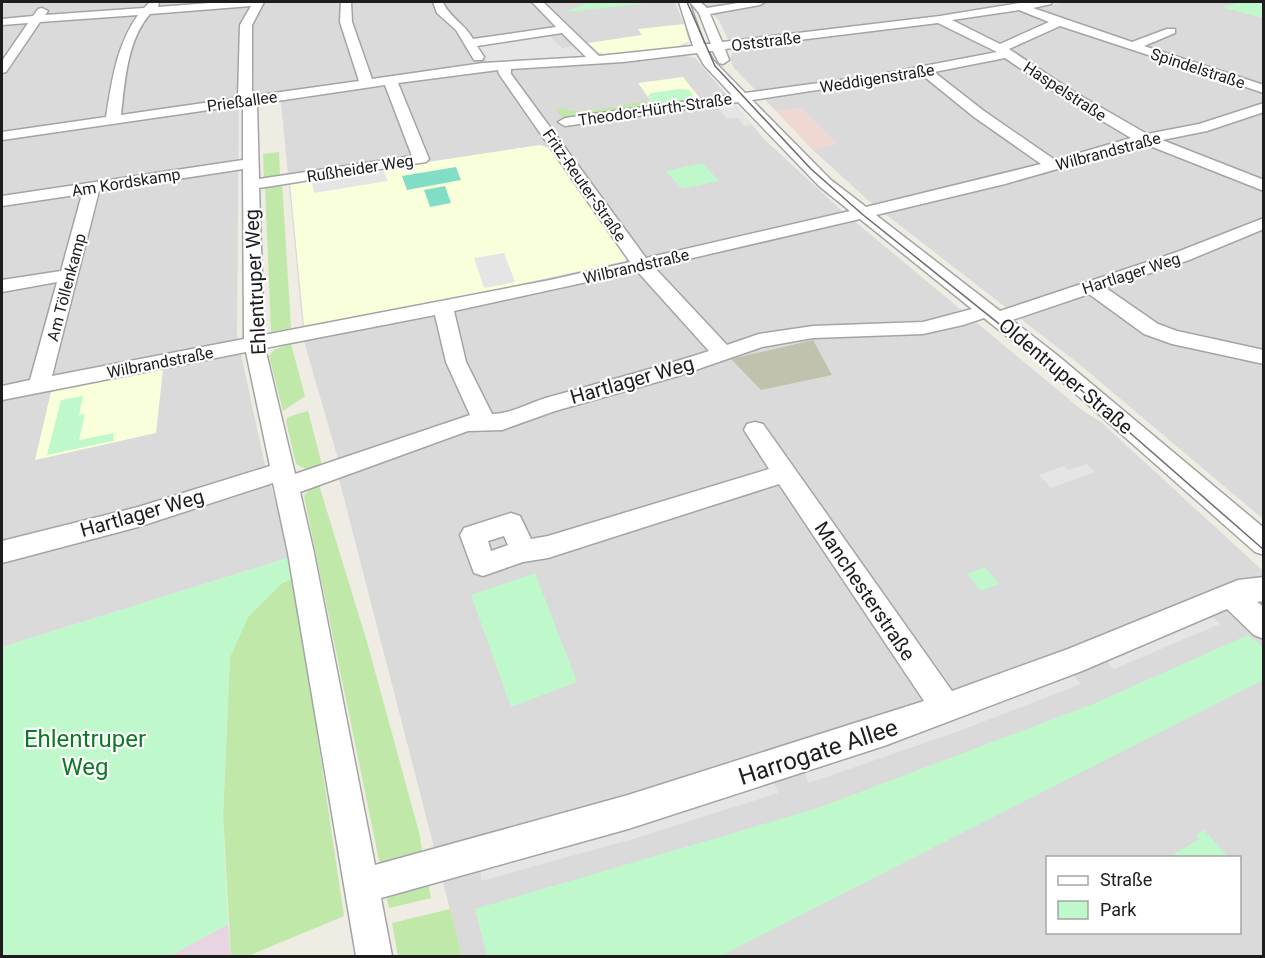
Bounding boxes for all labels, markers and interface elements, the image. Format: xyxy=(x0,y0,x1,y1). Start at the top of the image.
street label: Oststraße xyxy=(730,28,802,55)
street label: Spindelstraße xyxy=(1148,44,1247,93)
street label: Haspelstraße xyxy=(1020,58,1110,125)
street label: Weddigenstraße xyxy=(818,60,936,97)
street label: Prießallee xyxy=(206,87,278,116)
street label: Theodor-Hürth-Straße xyxy=(577,89,733,130)
street label: Fritz-Reuter-Straße xyxy=(539,125,630,245)
street label: Wilbrandstraße xyxy=(1054,128,1163,175)
street label: Rußheider Weg xyxy=(305,151,415,186)
street label: Am Kordskamp xyxy=(70,165,182,200)
street label: Ehlentruper Weg xyxy=(239,208,271,356)
street label: Am Töllenkamp xyxy=(43,231,90,343)
street label: Wilbrandstraße xyxy=(581,245,691,288)
street label: Hartlager Weg xyxy=(1080,249,1183,298)
street label: Oldentruper Straße xyxy=(994,313,1138,439)
street label: Wilbrandstraße xyxy=(105,343,215,382)
street label: Hartlager Weg xyxy=(567,351,697,409)
street label: Hartlager Weg xyxy=(77,484,207,542)
street label: Manchesterstraße xyxy=(810,517,920,665)
street label: Harrogate Allee xyxy=(735,713,901,791)
park label: Ehlentruper Weg xyxy=(24,725,146,781)
legend xyxy=(1046,856,1241,934)
text: Straße xyxy=(1100,869,1152,890)
text: Park xyxy=(1100,899,1137,920)

